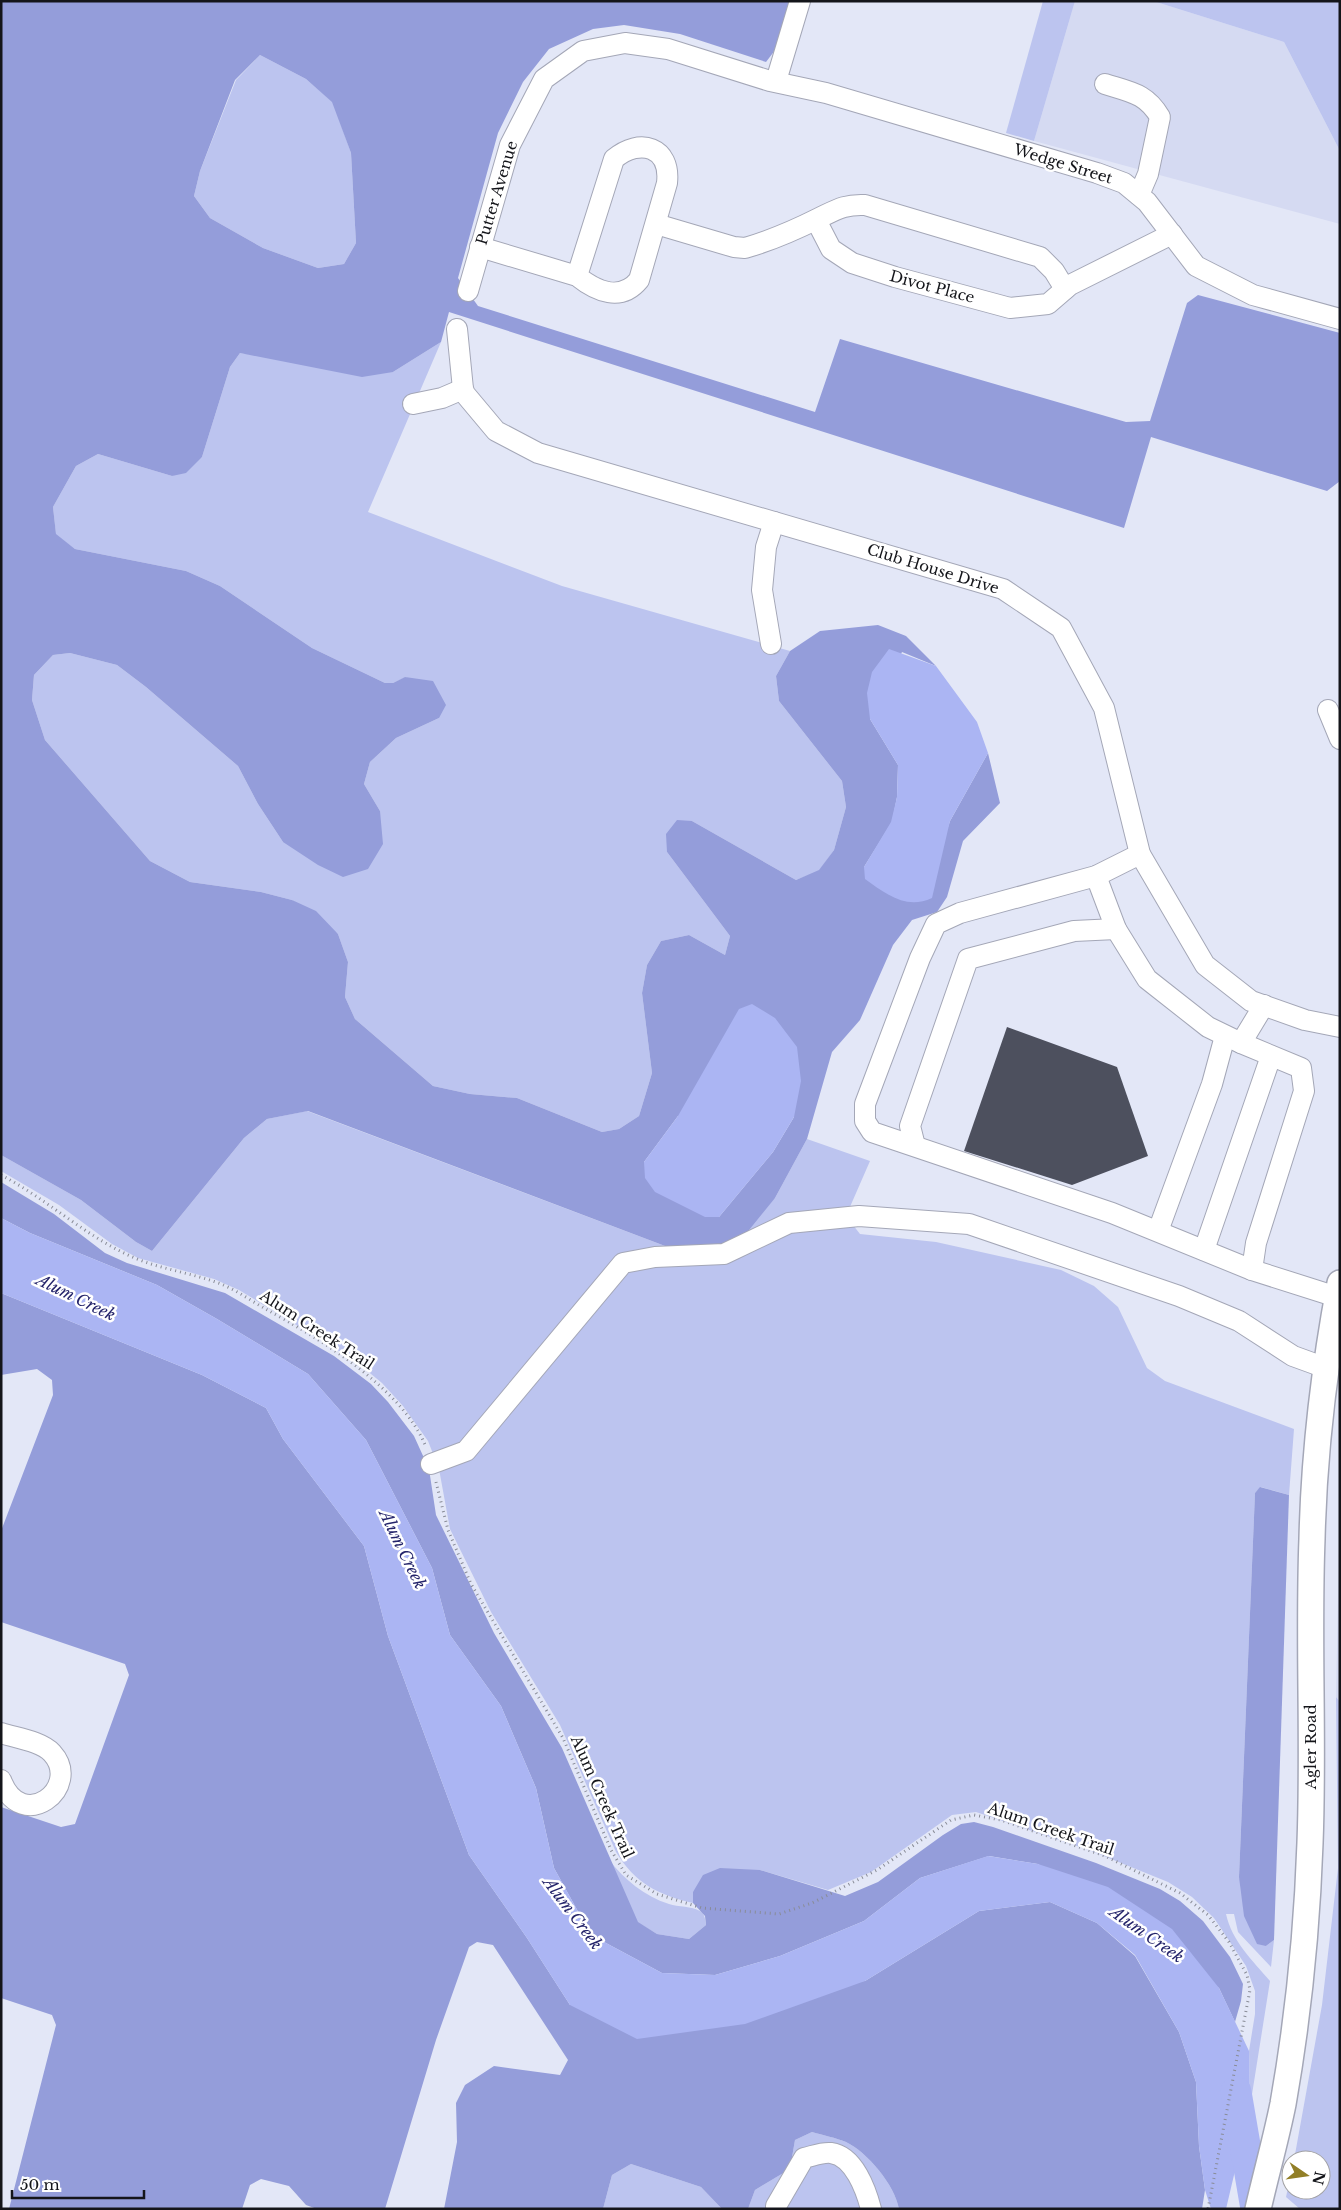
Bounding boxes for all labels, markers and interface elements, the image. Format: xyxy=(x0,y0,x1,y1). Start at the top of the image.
street label: Putter Avenue xyxy=(472,138,521,247)
street label: Wedge Street xyxy=(1011,139,1115,188)
street label: Divot Place xyxy=(888,266,977,307)
street label: Club House Drive xyxy=(865,539,1001,598)
water label: Alum Creek xyxy=(31,1268,119,1325)
street label: Alum Creek Trail xyxy=(256,1285,378,1374)
water label: Alum Creek xyxy=(374,1504,431,1592)
street label: Agler Road xyxy=(1301,1704,1320,1791)
street label: Alum Creek Trail xyxy=(566,1732,638,1861)
street label: Alum Creek Trail xyxy=(985,1798,1117,1859)
water label: Alum Creek xyxy=(538,1871,607,1953)
water label: Alum Creek xyxy=(1105,1900,1188,1967)
north arrow xyxy=(1281,2150,1331,2200)
scale bar xyxy=(12,2168,145,2200)
text: N xyxy=(1308,2169,1329,2186)
text: 50 m xyxy=(20,2175,60,2194)

